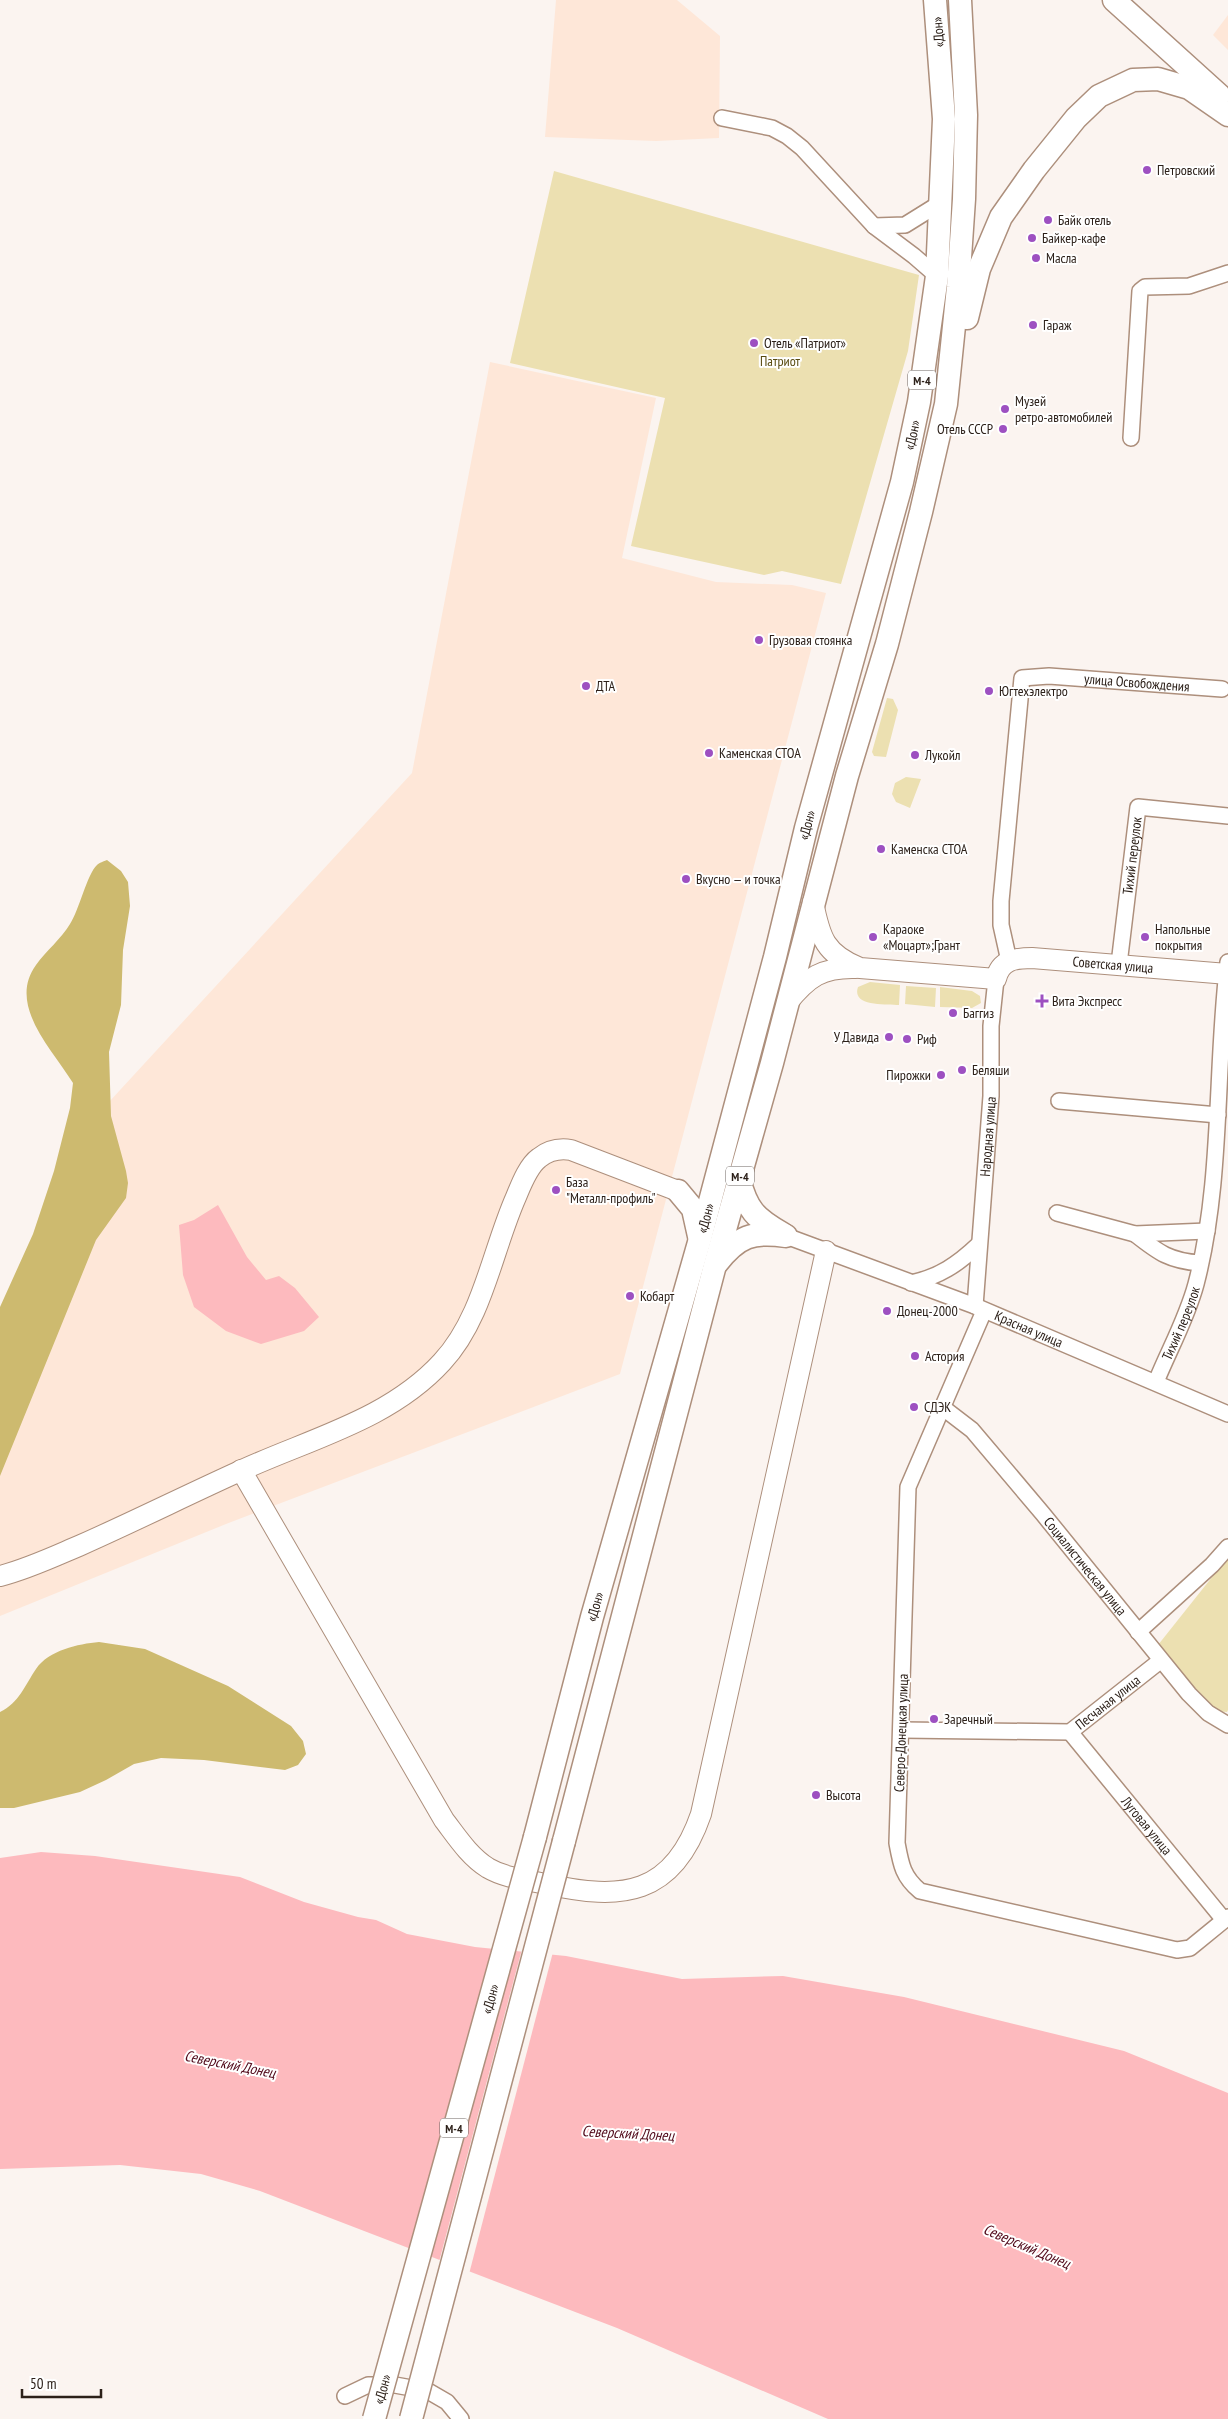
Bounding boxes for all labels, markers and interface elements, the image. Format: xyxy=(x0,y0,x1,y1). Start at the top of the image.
street label: «Дон» xyxy=(928,16,948,48)
place label: Петровский xyxy=(1157,161,1215,179)
marker: Петровский xyxy=(1141,164,1153,176)
place label: Байк отель xyxy=(1058,211,1111,229)
marker: Байк отель xyxy=(1042,214,1054,226)
place label: Байкер-кафе xyxy=(1042,229,1106,247)
marker: Байкер-кафе xyxy=(1026,232,1038,244)
place label: Масла xyxy=(1046,249,1077,267)
marker: Масла xyxy=(1030,252,1042,264)
place label: Гараж xyxy=(1043,316,1072,334)
marker: Гараж xyxy=(1027,319,1039,331)
place label: Отель «Патриот» xyxy=(764,334,846,352)
marker: Отель «Патриот» xyxy=(748,337,760,349)
park label: Патриот xyxy=(760,352,801,370)
road number: М-4 xyxy=(908,370,936,390)
place label: Музей ретро-автомобилей xyxy=(1015,392,1112,426)
marker: Музей ретро-автомобилей xyxy=(999,403,1011,415)
street label: «Дон» xyxy=(900,418,924,452)
place label: Отель СССР xyxy=(937,420,993,438)
marker: Отель СССР xyxy=(997,423,1009,435)
place label: Грузовая стоянка xyxy=(769,631,852,649)
marker: Грузовая стоянка xyxy=(753,634,765,646)
street label: улица Освобождения xyxy=(1084,670,1190,696)
place label: ДТА xyxy=(596,677,616,695)
marker: ДТА xyxy=(580,680,592,692)
place label: Югтехэлектро xyxy=(999,682,1068,700)
marker: Югтехэлектро xyxy=(983,685,995,697)
place label: Каменская СТОА xyxy=(719,744,801,762)
place label: Лукойл xyxy=(924,746,961,764)
marker: Каменская СТОА xyxy=(703,747,715,759)
marker: Лукойл xyxy=(909,749,921,761)
street label: «Дон» xyxy=(794,808,820,842)
street label: Тихий переулок xyxy=(1118,815,1146,896)
place label: Каменска СТОА xyxy=(891,840,968,858)
marker: Каменска СТОА xyxy=(875,843,887,855)
place label: Вкусно — и точка xyxy=(696,870,781,888)
marker: Вкусно — и точка xyxy=(680,873,692,885)
place label: Караоке «Моцарт»;Грант xyxy=(883,920,960,954)
place label: Напольные покрытия xyxy=(1155,920,1211,954)
marker: Караоке «Моцарт»;Грант xyxy=(867,931,879,943)
marker: Напольные покрытия xyxy=(1139,931,1151,943)
street label: Советская улица xyxy=(1072,952,1154,977)
place label: Вита Экспресс xyxy=(1052,992,1122,1010)
marker: Вита Экспресс xyxy=(1036,995,1048,1007)
place label: Баггиз xyxy=(963,1004,994,1022)
marker: Баггиз xyxy=(947,1007,959,1019)
place label: У Давида xyxy=(834,1028,879,1046)
place label: Риф xyxy=(917,1030,937,1048)
marker: У Давида xyxy=(883,1031,895,1043)
marker: Риф xyxy=(901,1033,913,1045)
place label: Беляши xyxy=(972,1061,1009,1079)
marker: Беляши xyxy=(956,1064,968,1076)
place label: Пирожки xyxy=(886,1066,931,1084)
marker: Пирожки xyxy=(935,1069,947,1081)
street label: Народная улица xyxy=(976,1096,1000,1177)
road number: М-4 xyxy=(726,1166,754,1186)
place label: База "Металл-профиль" xyxy=(566,1173,656,1207)
marker: База "Металл-профиль" xyxy=(550,1184,562,1196)
street label: «Дон» xyxy=(693,1201,718,1235)
street label: Тихий переулок xyxy=(1158,1284,1204,1363)
place label: Кобарт xyxy=(640,1287,675,1305)
marker: Кобарт xyxy=(624,1290,636,1302)
place label: Донец-2000 xyxy=(897,1302,958,1320)
marker: Донец-2000 xyxy=(881,1305,893,1317)
street label: Красная улица xyxy=(992,1306,1066,1351)
place label: Астория xyxy=(925,1347,964,1365)
marker: Астория xyxy=(909,1350,921,1362)
place label: СДЭК xyxy=(924,1398,951,1416)
marker: СДЭК xyxy=(908,1401,920,1413)
street label: Социалистическая улица xyxy=(1040,1513,1131,1619)
street label: «Дон» xyxy=(582,1590,608,1624)
street label: Песчаная улица xyxy=(1071,1671,1144,1733)
street label: Северо-Донецкая улица xyxy=(890,1673,912,1793)
place label: Заречный xyxy=(944,1710,993,1728)
marker: Заречный xyxy=(928,1713,940,1725)
place label: Высота xyxy=(826,1786,861,1804)
marker: Высота xyxy=(810,1789,822,1801)
street label: Луговая улица xyxy=(1117,1792,1176,1859)
street label: «Дон» xyxy=(478,1982,503,2016)
water label: Северский Донец xyxy=(183,2046,278,2082)
road number: М-4 xyxy=(440,2118,468,2138)
water label: Северский Донец xyxy=(581,2121,676,2145)
water label: Северский Донец xyxy=(981,2219,1074,2273)
scale bar xyxy=(22,2366,101,2398)
street label: «Дон» xyxy=(370,2372,395,2406)
text: 50 m xyxy=(30,2374,56,2393)

